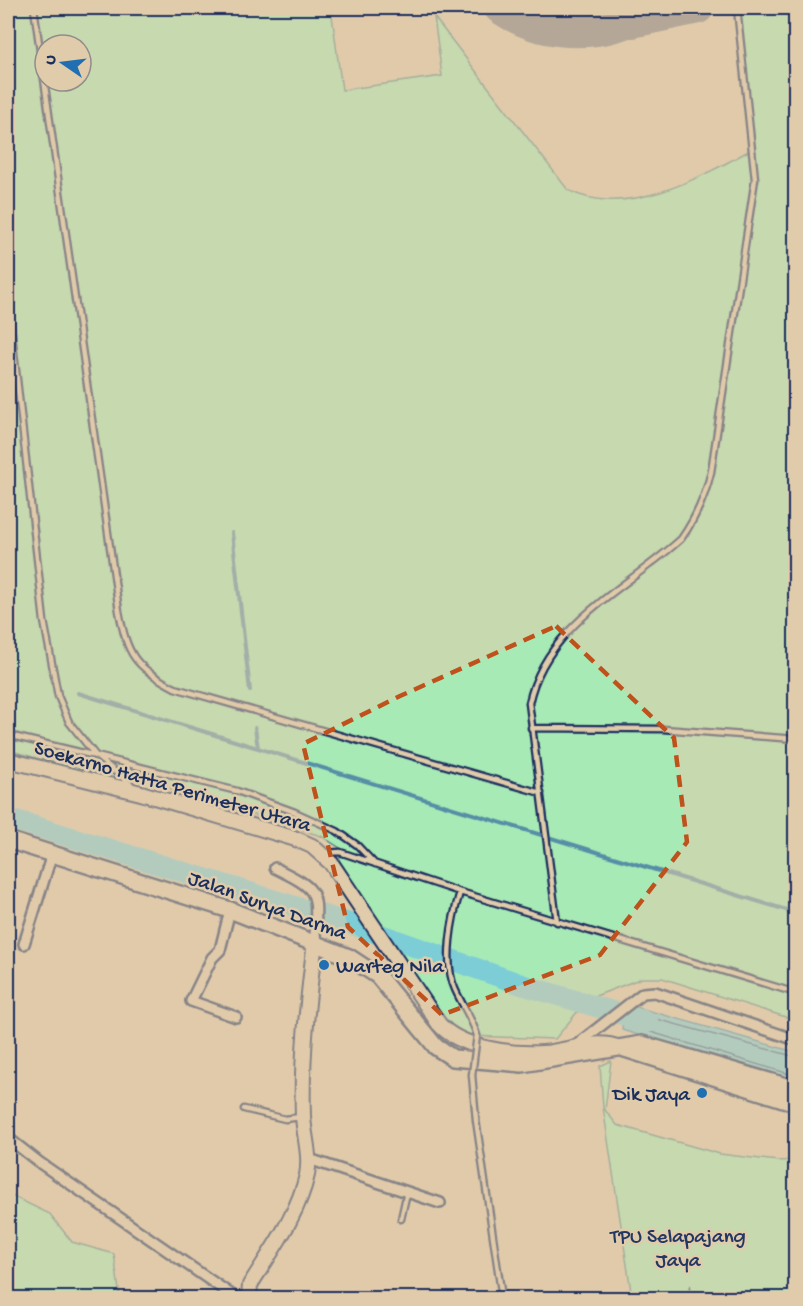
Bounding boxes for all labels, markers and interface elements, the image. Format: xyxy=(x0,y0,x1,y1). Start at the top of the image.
north arrow xyxy=(33,33,93,93)
text: U xyxy=(42,53,62,67)
street label: Soekarno Hatta Perimeter Utara xyxy=(31,737,315,840)
street label: Jalan Surya Darma xyxy=(184,867,351,948)
place label: Warteg Nila xyxy=(336,956,445,981)
marker: Warteg Nila xyxy=(317,958,331,972)
place label: Dik Jaya xyxy=(611,1084,691,1109)
marker: Dik Jaya xyxy=(695,1086,709,1100)
park label: TPU Selapajang Jaya xyxy=(609,1226,746,1275)

